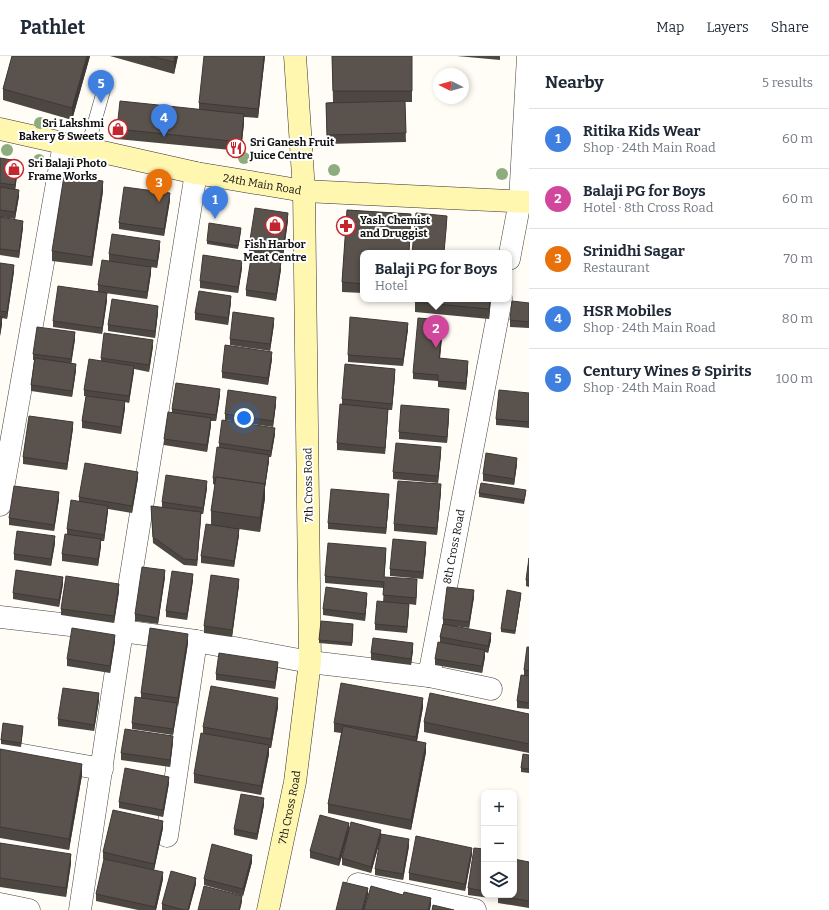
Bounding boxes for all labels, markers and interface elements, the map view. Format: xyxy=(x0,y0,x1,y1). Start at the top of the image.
text: Pathlet xyxy=(20,16,85,39)
text: Map xyxy=(656,19,684,36)
text: Layers xyxy=(706,19,749,36)
text: Share xyxy=(771,19,809,36)
north arrow xyxy=(433,68,469,104)
pin: 5 xyxy=(88,70,114,103)
text: Nearby xyxy=(545,72,604,93)
text: 5 results xyxy=(762,75,813,90)
pin: 4 xyxy=(151,104,177,137)
place label: Sri Lakshmi Bakery & Sweets xyxy=(19,117,105,143)
shop icon: Sri Lakshmi Bakery & Sweets xyxy=(107,118,129,140)
text: Ritika Kids Wear xyxy=(583,122,701,140)
text: 1 xyxy=(555,131,561,146)
text: 60 m xyxy=(782,131,813,146)
place label: Sri Ganesh Fruit Juice Centre xyxy=(249,136,335,162)
restaurant icon: Sri Ganesh Fruit Juice Centre xyxy=(225,137,247,159)
text: Shop · 24th Main Road xyxy=(583,140,716,155)
place label: Sri Balaji Photo Frame Works xyxy=(28,157,107,183)
shop icon: Sri Balaji Photo Frame Works xyxy=(3,158,25,180)
pin: 3 xyxy=(146,169,172,202)
street label: 24th Main Road xyxy=(222,172,303,198)
text: Balaji PG for Boys xyxy=(583,182,706,200)
pin: 1 xyxy=(202,186,228,219)
text: 2 xyxy=(554,191,562,206)
text: 60 m xyxy=(782,191,813,206)
text: Hotel · 8th Cross Road xyxy=(583,200,713,215)
shop icon: Fish Harbor Meat Centre xyxy=(264,214,286,236)
place label: Yash Chemist and Druggist xyxy=(360,214,431,240)
pharmacy icon: Yash Chemist and Druggist xyxy=(335,215,357,237)
place label: Fish Harbor Meat Centre xyxy=(243,238,307,264)
text: Srinidhi Sagar xyxy=(583,242,685,260)
popup xyxy=(360,250,512,302)
text: 3 xyxy=(554,251,562,266)
text: 70 m xyxy=(783,251,813,266)
text: Balaji PG for Boys xyxy=(375,260,497,278)
text: Restaurant xyxy=(583,260,650,275)
text: Hotel xyxy=(375,278,408,293)
text: HSR Mobiles xyxy=(583,302,672,320)
text: 4 xyxy=(554,311,562,326)
text: 80 m xyxy=(782,311,813,326)
pin: 2 xyxy=(423,315,449,348)
text: Shop · 24th Main Road xyxy=(583,320,716,335)
text: Century Wines & Spirits xyxy=(583,362,752,380)
text: 5 xyxy=(554,371,562,386)
text: 100 m xyxy=(776,371,813,386)
text: Shop · 24th Main Road xyxy=(583,380,716,395)
your location xyxy=(234,408,254,428)
street label: 7th Cross Road xyxy=(301,447,316,522)
street label: 8th Cross Road xyxy=(441,508,468,585)
street label: 7th Cross Road xyxy=(276,769,303,845)
map controls xyxy=(481,790,517,898)
button: + xyxy=(481,790,517,826)
button: − xyxy=(481,826,517,862)
button: layers xyxy=(481,862,517,898)

